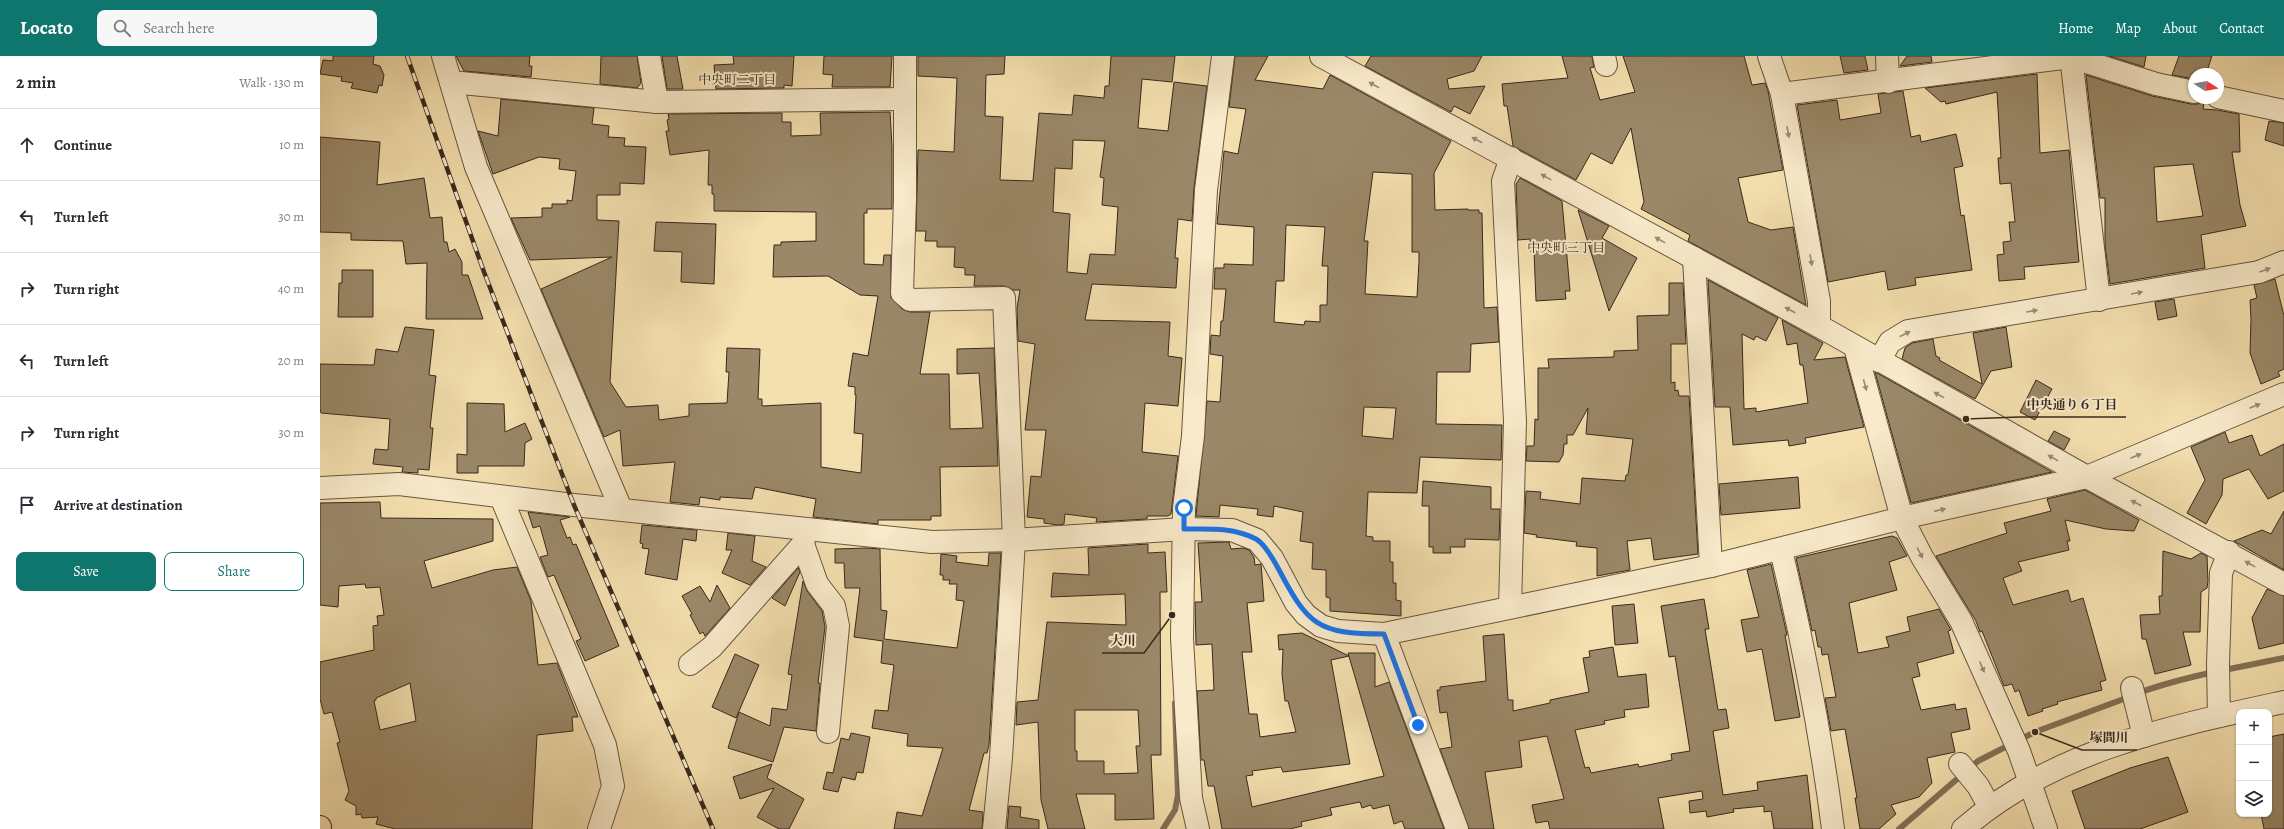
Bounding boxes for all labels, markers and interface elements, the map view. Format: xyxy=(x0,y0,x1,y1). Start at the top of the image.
search box xyxy=(97,10,377,46)
text: Locato xyxy=(20,15,73,41)
icon: search xyxy=(111,17,133,39)
text: Search here xyxy=(143,18,215,38)
text: Home xyxy=(2058,19,2093,38)
text: Map xyxy=(2115,19,2141,38)
text: About xyxy=(2163,19,2197,38)
text: Contact xyxy=(2219,19,2264,38)
north arrow xyxy=(2188,68,2224,104)
text: 2 min xyxy=(16,71,56,94)
district label: 中央町二丁目 xyxy=(698,71,776,88)
text: Walk · 130 m xyxy=(239,74,304,91)
one-way arrow xyxy=(1368,81,1379,88)
one-way arrow xyxy=(1786,126,1792,138)
icon: ahead xyxy=(16,134,38,156)
text: Continue xyxy=(54,135,112,155)
text: 10 m xyxy=(279,136,304,153)
one-way arrow xyxy=(1471,136,1483,143)
one-way arrow xyxy=(1540,173,1552,180)
icon: left xyxy=(16,206,38,228)
text: Turn left xyxy=(54,207,109,227)
text: 30 m xyxy=(278,208,304,225)
one-way arrow xyxy=(1654,236,1666,243)
district label: 中央町三丁目 xyxy=(1527,239,1605,256)
one-way arrow xyxy=(1809,254,1815,266)
one-way arrow xyxy=(2260,266,2272,272)
icon: right xyxy=(16,278,38,300)
text: Turn right xyxy=(54,279,119,299)
text: 40 m xyxy=(278,280,304,297)
one-way arrow xyxy=(2131,290,2143,296)
one-way arrow xyxy=(1784,307,1795,313)
one-way arrow xyxy=(2026,308,2038,314)
one-way arrow xyxy=(1899,331,1911,337)
icon: left xyxy=(16,350,38,372)
text: Turn left xyxy=(54,351,109,371)
text: 20 m xyxy=(278,352,304,369)
one-way arrow xyxy=(1862,379,1868,391)
one-way arrow xyxy=(1933,392,1945,398)
callout: 中央通り６丁目 xyxy=(2019,392,2126,417)
text: 中央通り６丁目 xyxy=(2026,396,2118,413)
one-way arrow xyxy=(2250,403,2261,409)
icon: right xyxy=(16,422,38,444)
text: Turn right xyxy=(54,423,119,443)
text: 30 m xyxy=(278,424,304,441)
one-way arrow xyxy=(2130,453,2142,459)
one-way arrow xyxy=(2047,455,2059,461)
icon: arrive xyxy=(16,494,38,516)
text: Arrive at destination xyxy=(54,495,183,515)
route start xyxy=(1175,499,1193,517)
one-way arrow xyxy=(2130,500,2141,506)
one-way arrow xyxy=(1934,506,1946,512)
one-way arrow xyxy=(1917,547,1923,559)
button: Save xyxy=(16,552,156,591)
button: Share xyxy=(164,552,304,591)
one-way arrow xyxy=(2244,561,2256,568)
callout: 大川 xyxy=(1102,628,1144,653)
text: 大川 xyxy=(1110,632,1136,649)
one-way arrow xyxy=(1979,661,1985,673)
map controls xyxy=(2236,709,2272,817)
button: + xyxy=(2236,709,2272,745)
route end xyxy=(1409,716,1427,734)
callout: 塚間川 xyxy=(2082,725,2137,750)
text: 塚間川 xyxy=(2089,729,2129,746)
button: − xyxy=(2236,745,2272,781)
button: layers xyxy=(2236,781,2272,817)

